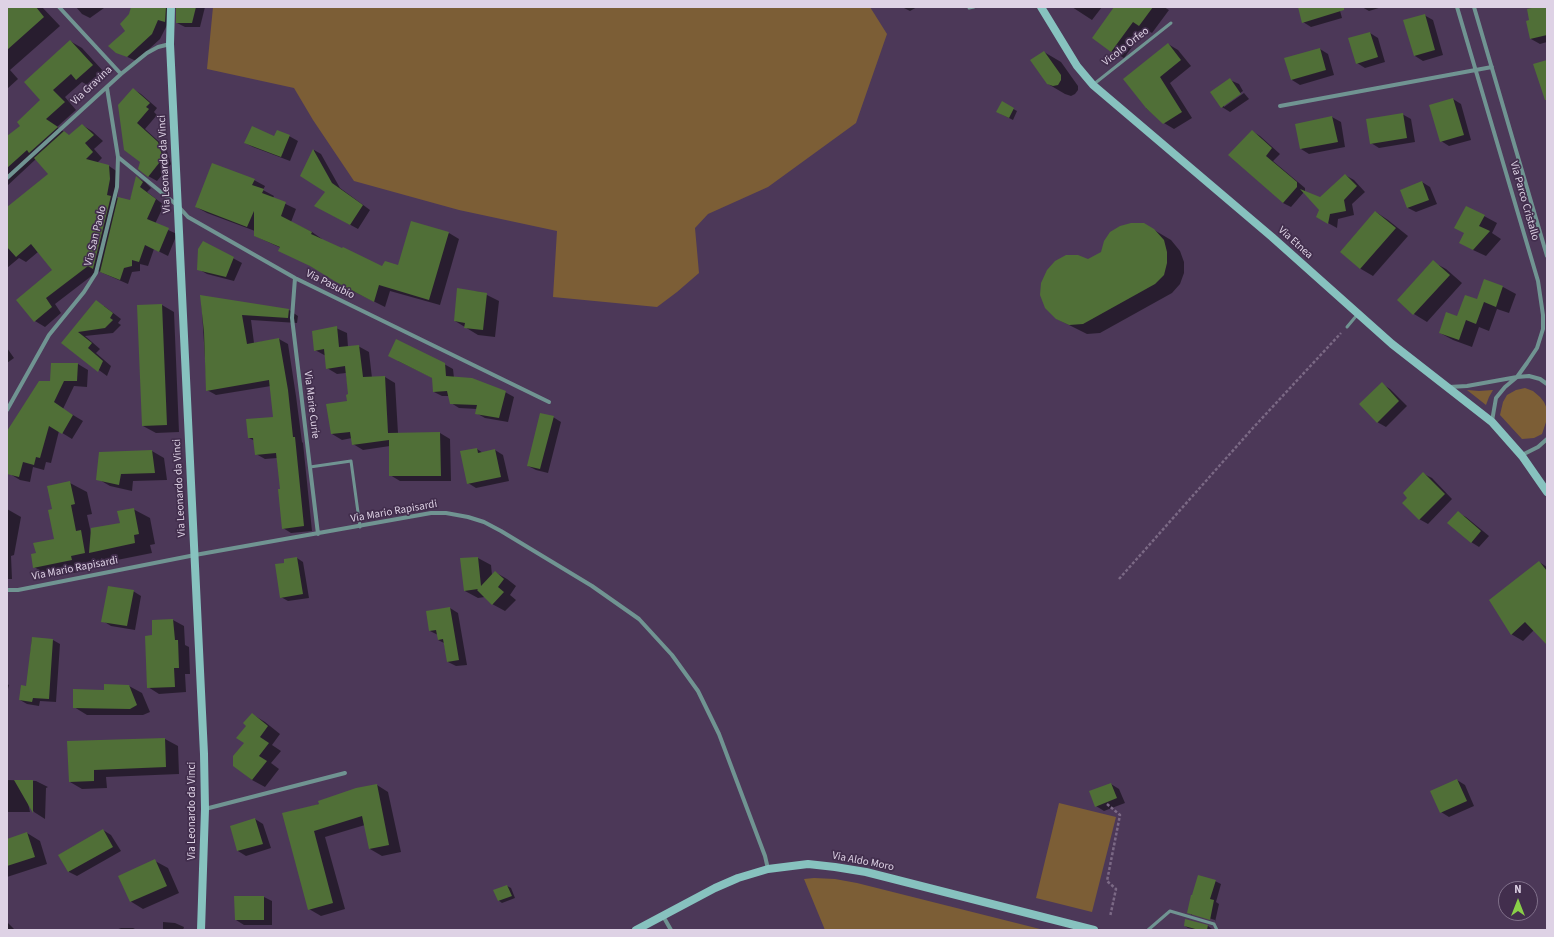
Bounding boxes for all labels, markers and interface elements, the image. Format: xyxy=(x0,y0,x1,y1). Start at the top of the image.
street label: Vicolo Orfeo xyxy=(1100,25,1152,69)
street label: Via Gravina xyxy=(69,64,115,108)
street label: Via Leonardo da Vinci xyxy=(156,115,174,213)
street label: Via Parco Cristallo xyxy=(1506,160,1542,242)
street label: Via San Paolo xyxy=(82,204,110,268)
street label: Via Etnea xyxy=(1275,224,1315,262)
street label: Via Pasubio xyxy=(303,268,357,302)
street label: Via Marie Curie xyxy=(300,370,322,440)
street label: Via Leonardo da Vinci xyxy=(171,439,189,537)
street label: Via Mario Rapisardi xyxy=(350,498,438,526)
street label: Via Mario Rapisardi xyxy=(31,554,119,584)
street label: Via Leonardo da Vinci xyxy=(186,762,200,860)
street label: Via Aldo Moro xyxy=(831,850,895,874)
north arrow xyxy=(1498,881,1538,921)
text: N xyxy=(1514,882,1522,897)

